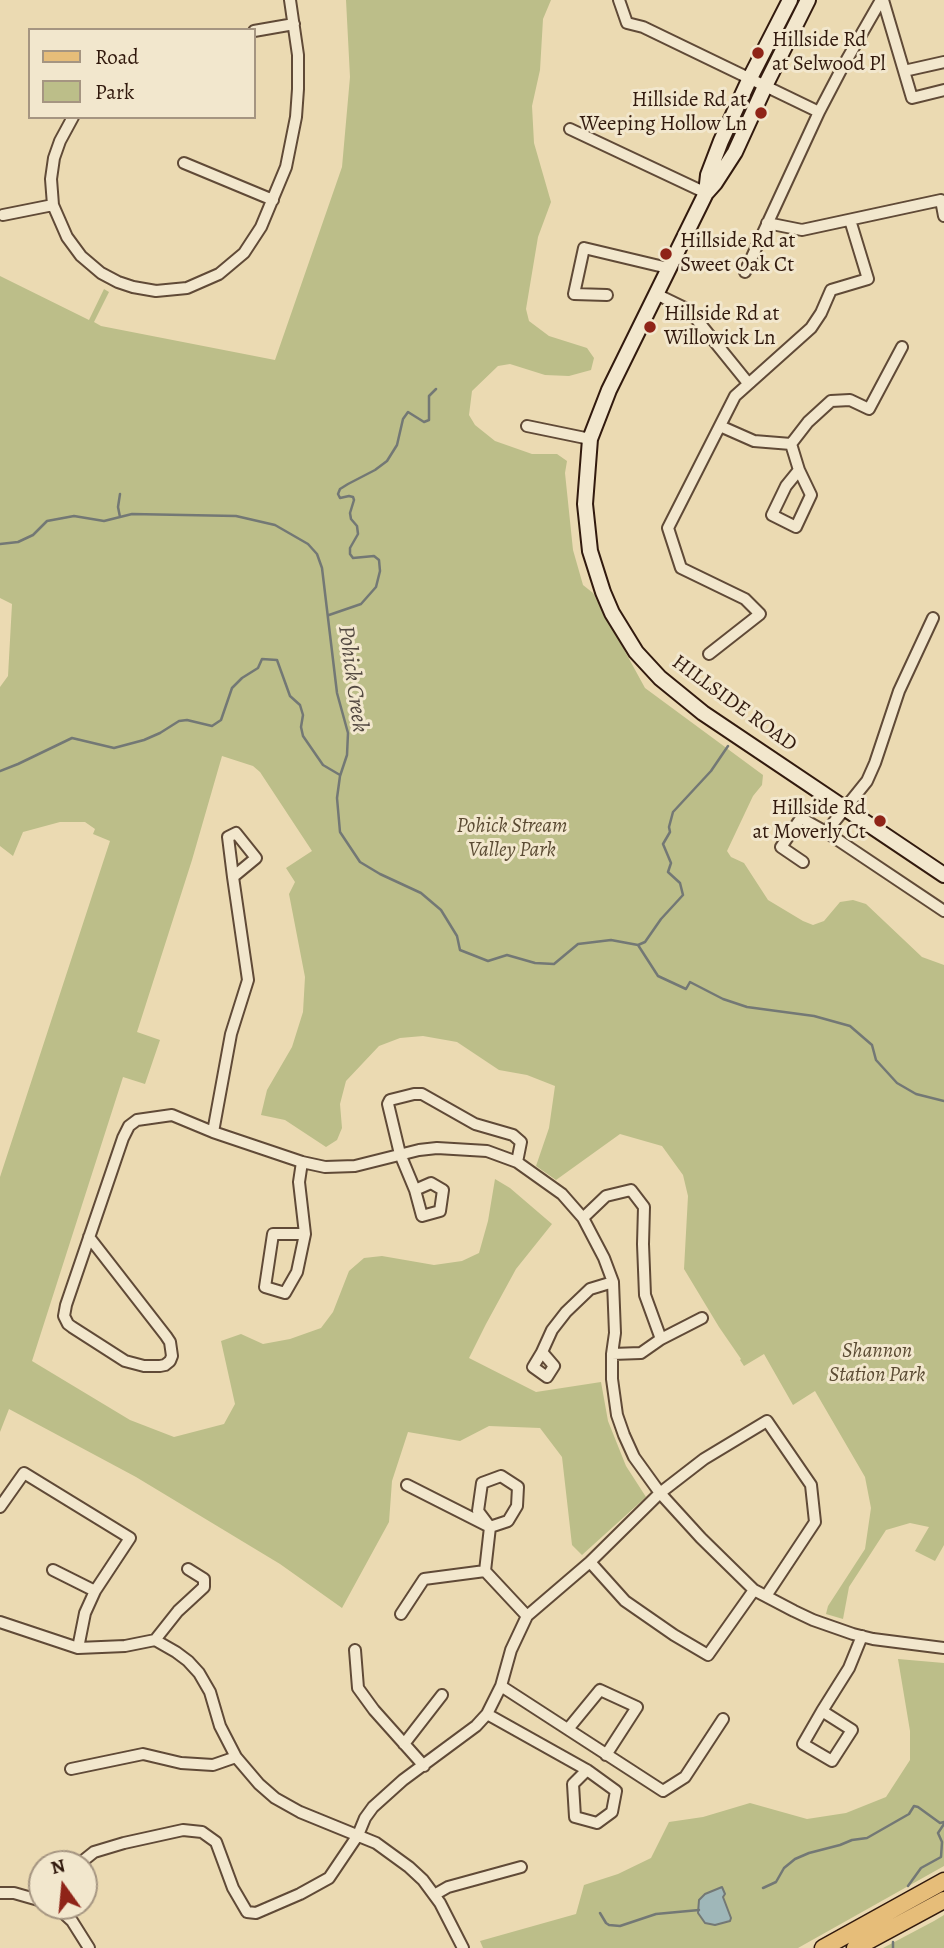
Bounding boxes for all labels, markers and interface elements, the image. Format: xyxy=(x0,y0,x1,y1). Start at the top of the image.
legend xyxy=(28,28,256,119)
place label: Hillside Rd at Selwood Pl xyxy=(772,28,886,78)
text: Road xyxy=(95,43,139,71)
marker: Hillside Rd at Selwood Pl xyxy=(750,45,766,61)
text: Park xyxy=(95,78,134,106)
place label: Hillside Rd at Weeping Hollow Ln xyxy=(580,88,747,138)
marker: Hillside Rd at Weeping Hollow Ln xyxy=(753,105,769,121)
place label: Hillside Rd at Sweet Oak Ct xyxy=(680,229,795,279)
marker: Hillside Rd at Sweet Oak Ct xyxy=(658,246,674,262)
place label: Hillside Rd at Willowick Ln xyxy=(664,302,779,352)
marker: Hillside Rd at Willowick Ln xyxy=(642,319,658,335)
water label: Pohick Creek xyxy=(331,624,373,734)
street label: HILLSIDE ROAD xyxy=(667,650,801,758)
place label: Hillside Rd at Moverly Ct xyxy=(752,796,866,846)
marker: Hillside Rd at Moverly Ct xyxy=(872,813,888,829)
park label: Pohick Stream Valley Park xyxy=(457,814,567,864)
park label: Shannon Station Park xyxy=(829,1339,925,1389)
north arrow xyxy=(28,1850,98,1920)
text: N xyxy=(48,1852,68,1881)

